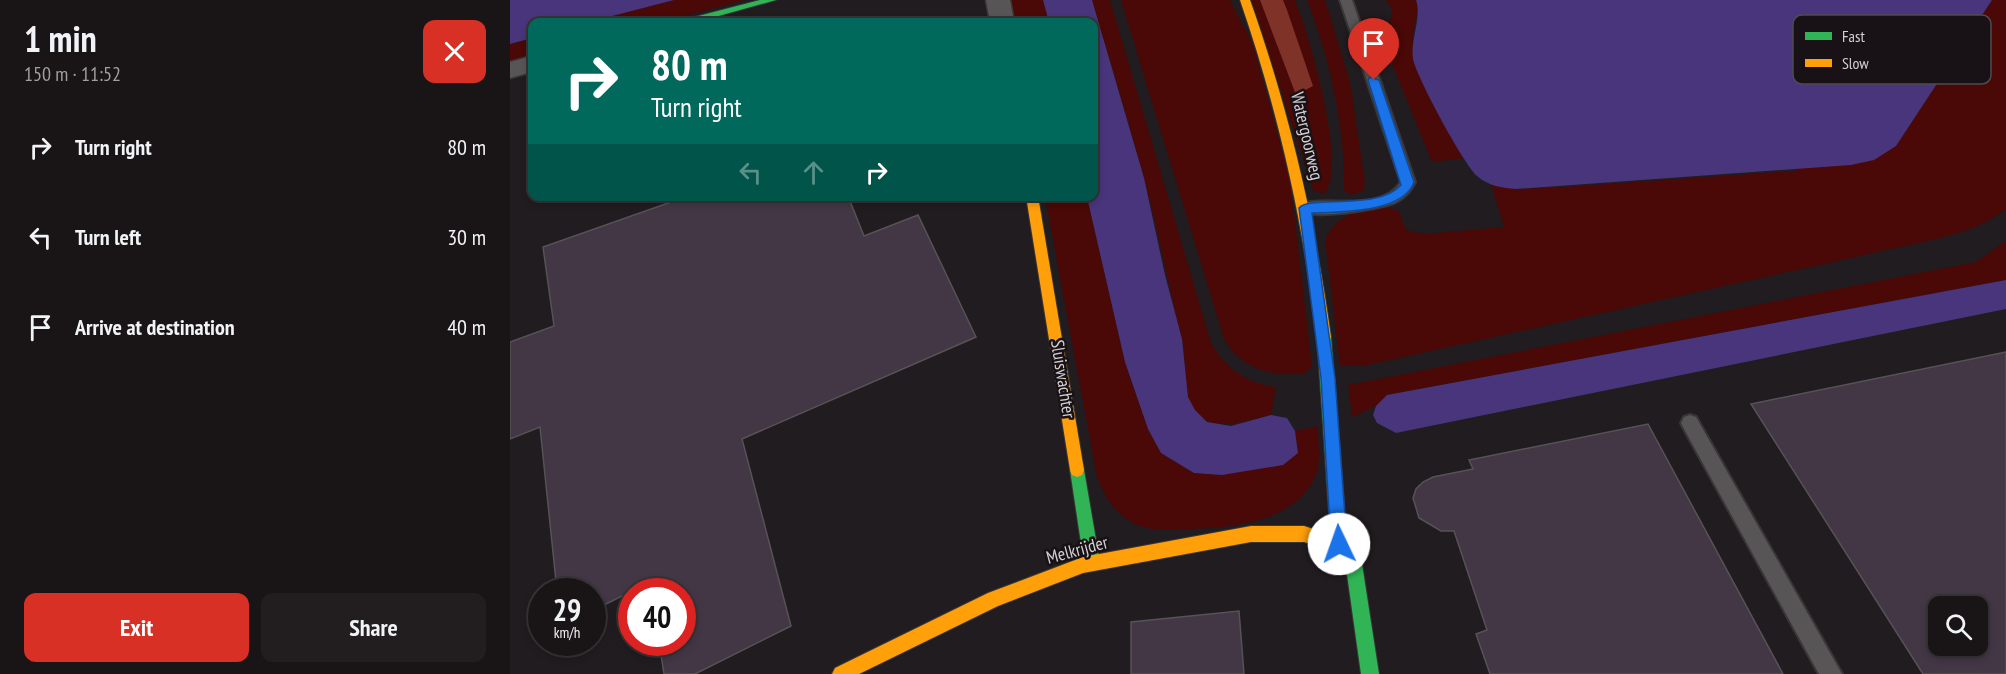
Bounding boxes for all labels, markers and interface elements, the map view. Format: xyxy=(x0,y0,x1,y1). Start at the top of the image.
text: 1 min xyxy=(24,15,97,62)
legend xyxy=(1793,15,1991,84)
pin xyxy=(1348,18,1399,80)
button: close xyxy=(423,20,486,83)
text: Fast xyxy=(1842,26,1865,46)
icon: arrive xyxy=(1357,27,1390,60)
text: 80 m xyxy=(651,37,728,92)
icon: right xyxy=(552,42,630,120)
text: Slow xyxy=(1842,53,1869,73)
text: 150 m · 11:52 xyxy=(24,61,121,87)
text: Turn right xyxy=(651,90,742,124)
street label: Watergoorweg xyxy=(1286,90,1329,182)
icon: right xyxy=(24,131,57,164)
text: Turn right xyxy=(75,133,152,161)
text: 80 m xyxy=(447,133,486,161)
icon: left xyxy=(734,156,767,189)
icon: ahead xyxy=(797,156,830,189)
icon: right xyxy=(860,156,893,189)
icon: left xyxy=(24,221,57,254)
text: Turn left xyxy=(75,223,141,251)
text: 30 m xyxy=(447,223,486,251)
icon: arrive xyxy=(24,311,57,344)
text: Arrive at destination xyxy=(75,313,235,341)
text: 40 m xyxy=(447,313,486,341)
street label: Sluiswachter xyxy=(1046,338,1081,420)
position arrow xyxy=(1307,512,1371,576)
street label: Melkrijder xyxy=(1043,530,1110,569)
speed limit sign: 40 xyxy=(618,578,696,656)
text: 29 xyxy=(553,590,581,629)
button: Exit xyxy=(24,593,249,662)
button: Share xyxy=(261,593,486,662)
map controls xyxy=(1928,596,1988,656)
button: search xyxy=(1928,596,1988,656)
text: km/h xyxy=(554,623,580,642)

